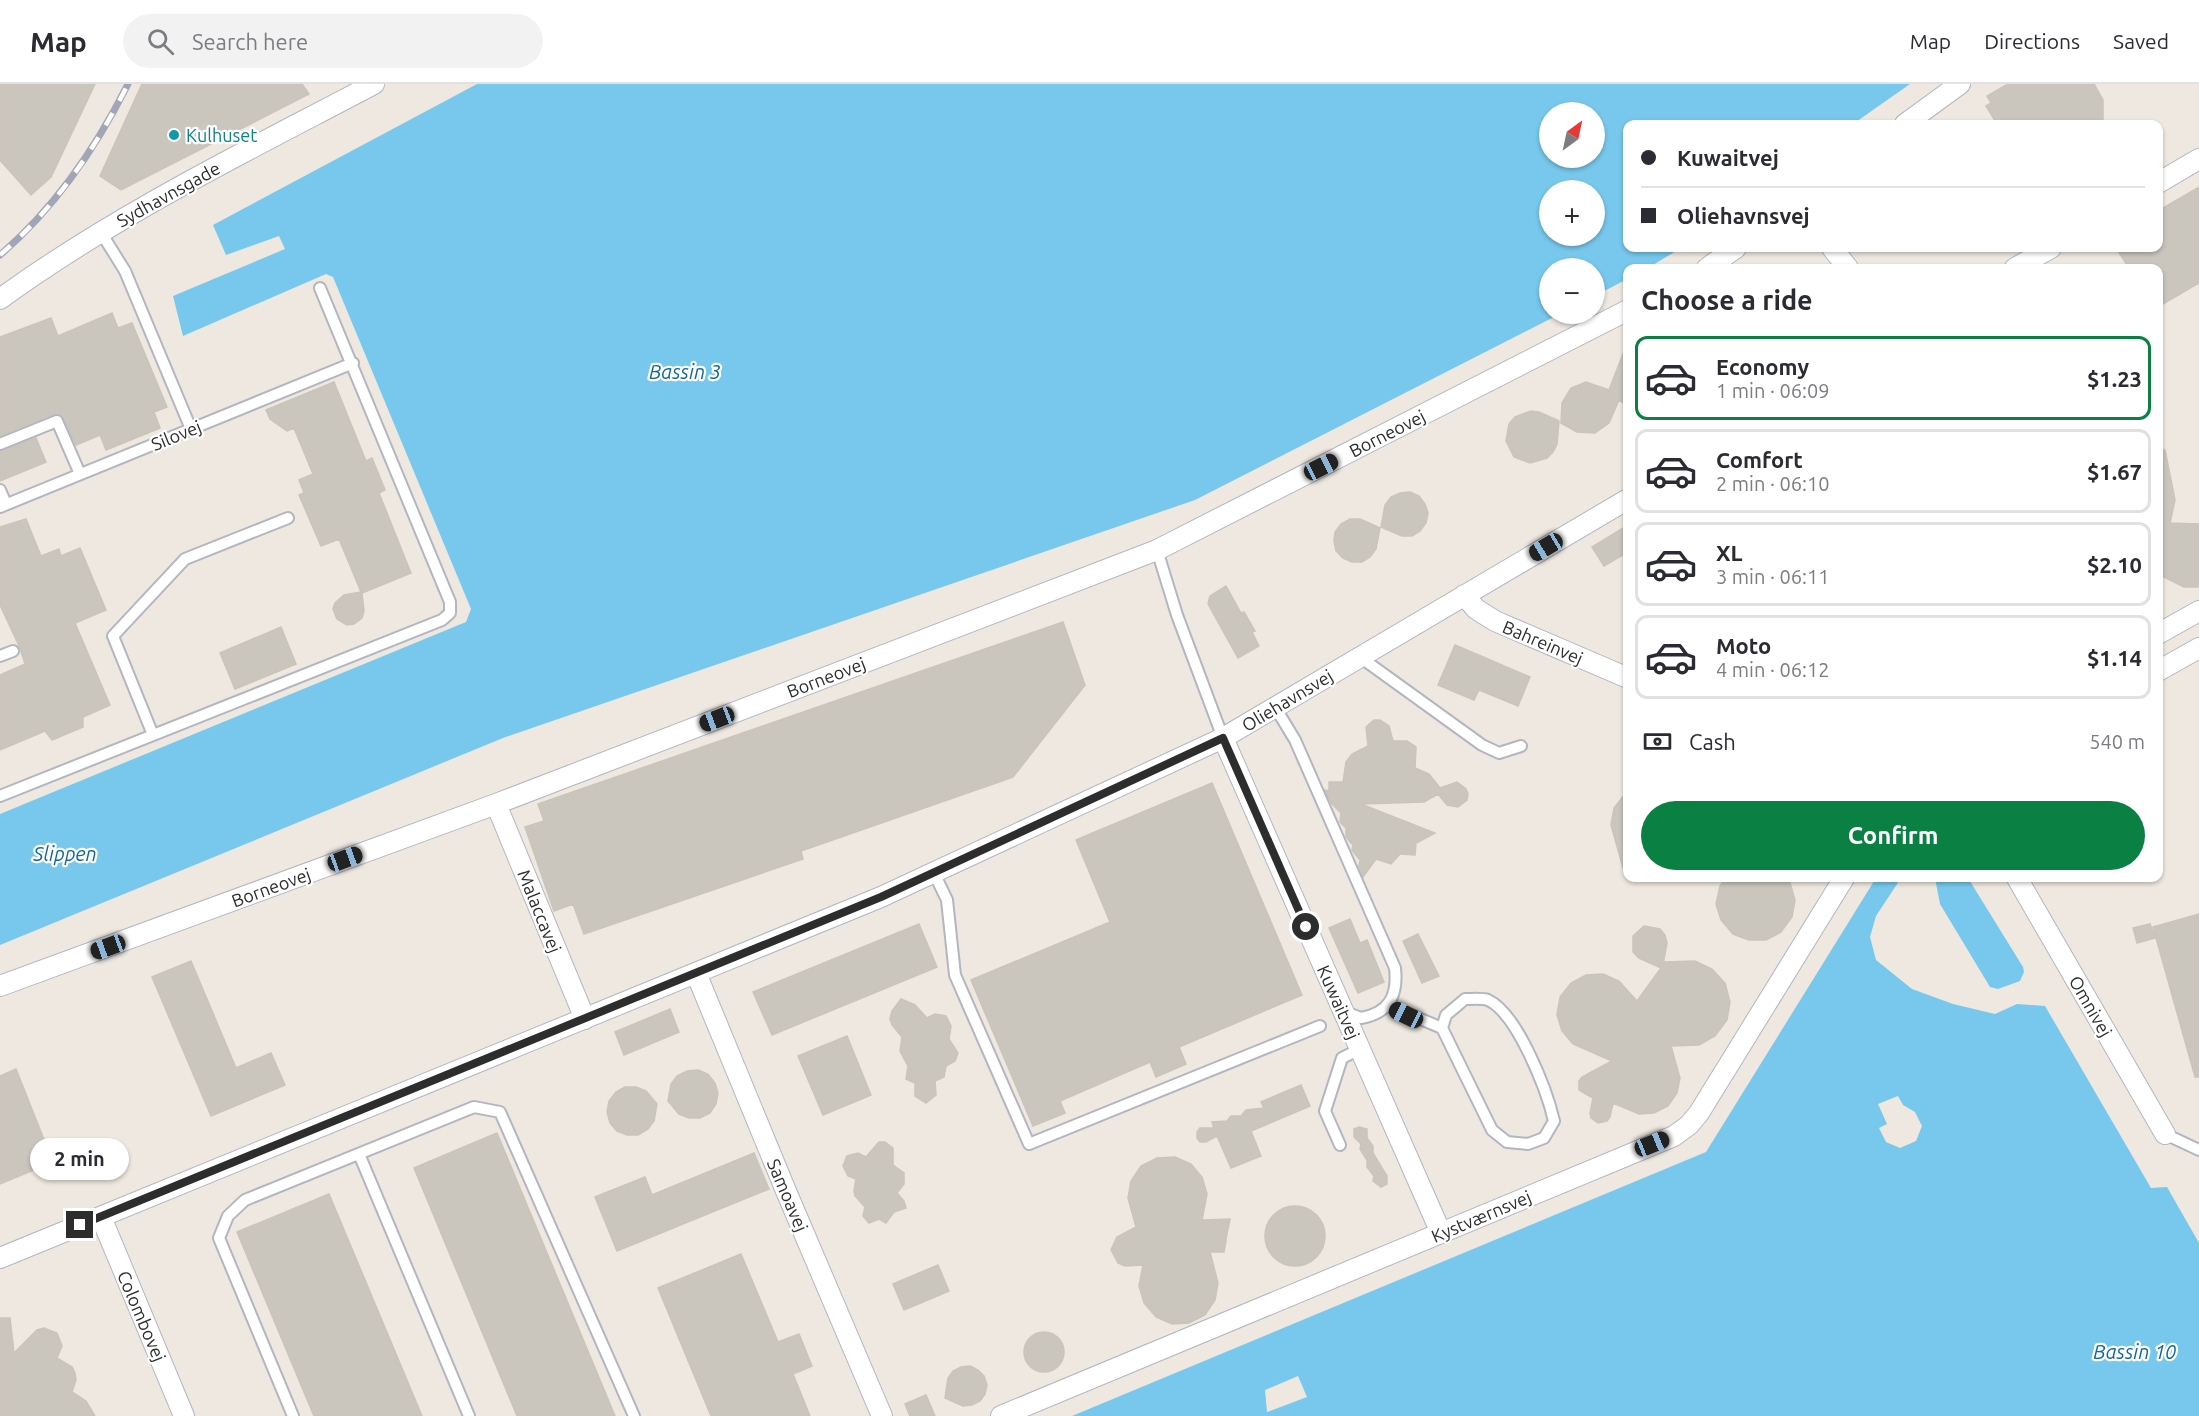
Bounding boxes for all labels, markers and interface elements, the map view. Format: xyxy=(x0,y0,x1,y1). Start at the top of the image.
search box xyxy=(123,14,543,68)
icon: search xyxy=(144,25,177,58)
text: Map xyxy=(30,26,87,57)
text: Search here xyxy=(192,29,308,54)
text: Map xyxy=(1910,29,1951,53)
text: Directions xyxy=(1984,29,2080,53)
text: Saved xyxy=(2113,29,2169,53)
north arrow xyxy=(1539,102,1605,168)
map controls xyxy=(1539,102,1605,324)
place label: Kulhuset xyxy=(186,125,257,145)
marker: Kulhuset xyxy=(167,128,181,142)
text: Kuwaitvej xyxy=(1677,145,1779,170)
street label: Sydhavnsgade xyxy=(113,157,223,231)
button: + xyxy=(1539,180,1605,246)
text: Oliehavnsvej xyxy=(1677,203,1810,228)
button: − xyxy=(1539,258,1605,324)
text: Choose a ride xyxy=(1641,285,1813,315)
icon: car xyxy=(1644,351,1698,405)
text: Economy xyxy=(1716,354,1809,379)
water label: Bassin 3 xyxy=(649,360,721,383)
text: $1.23 xyxy=(2087,366,2142,391)
text: 1 min · 06:09 xyxy=(1716,379,1830,402)
street label: Borneovej xyxy=(1346,405,1428,461)
street label: Silovej xyxy=(148,416,204,454)
icon: car xyxy=(1644,444,1698,498)
text: Comfort xyxy=(1716,447,1803,472)
car xyxy=(1301,451,1341,483)
text: $1.67 xyxy=(2087,459,2142,484)
text: 2 min · 06:10 xyxy=(1716,472,1830,495)
car xyxy=(1526,530,1566,564)
icon: car xyxy=(1644,537,1698,591)
text: XL xyxy=(1716,540,1743,565)
text: $2.10 xyxy=(2087,552,2142,577)
text: 3 min · 06:11 xyxy=(1716,565,1830,588)
street label: Bahreinvej xyxy=(1500,616,1586,668)
icon: car xyxy=(1644,630,1698,684)
text: Moto xyxy=(1716,633,1771,658)
text: $1.14 xyxy=(2087,645,2142,670)
street label: Borneovej xyxy=(784,653,868,701)
text: 4 min · 06:12 xyxy=(1716,658,1830,681)
street label: Oliehavnsvej xyxy=(1238,665,1336,735)
car xyxy=(697,704,737,734)
icon: cash xyxy=(1641,725,1674,758)
text: Cash xyxy=(1689,729,1736,754)
text: 540 m xyxy=(2089,730,2145,753)
button: Confirm xyxy=(1641,801,2145,870)
water label: Slippen xyxy=(32,842,97,865)
car xyxy=(325,844,365,874)
street label: Borneovej xyxy=(229,863,313,911)
street label: Malaccavej xyxy=(514,867,566,955)
route start xyxy=(1292,913,1319,940)
car xyxy=(88,932,128,962)
street label: Kuwaitvej xyxy=(1314,962,1364,1042)
street label: Omnivej xyxy=(2066,972,2116,1040)
car xyxy=(1386,999,1426,1031)
car xyxy=(1632,1129,1672,1159)
callout: 2 min xyxy=(31,1138,130,1180)
text: 2 min xyxy=(54,1147,105,1170)
street label: Samoavej xyxy=(764,1156,812,1234)
street label: Kystværnsvej xyxy=(1428,1186,1534,1246)
route end xyxy=(66,1211,93,1238)
street label: Colombovej xyxy=(114,1268,170,1364)
water label: Bassin 10 xyxy=(2093,1340,2177,1363)

